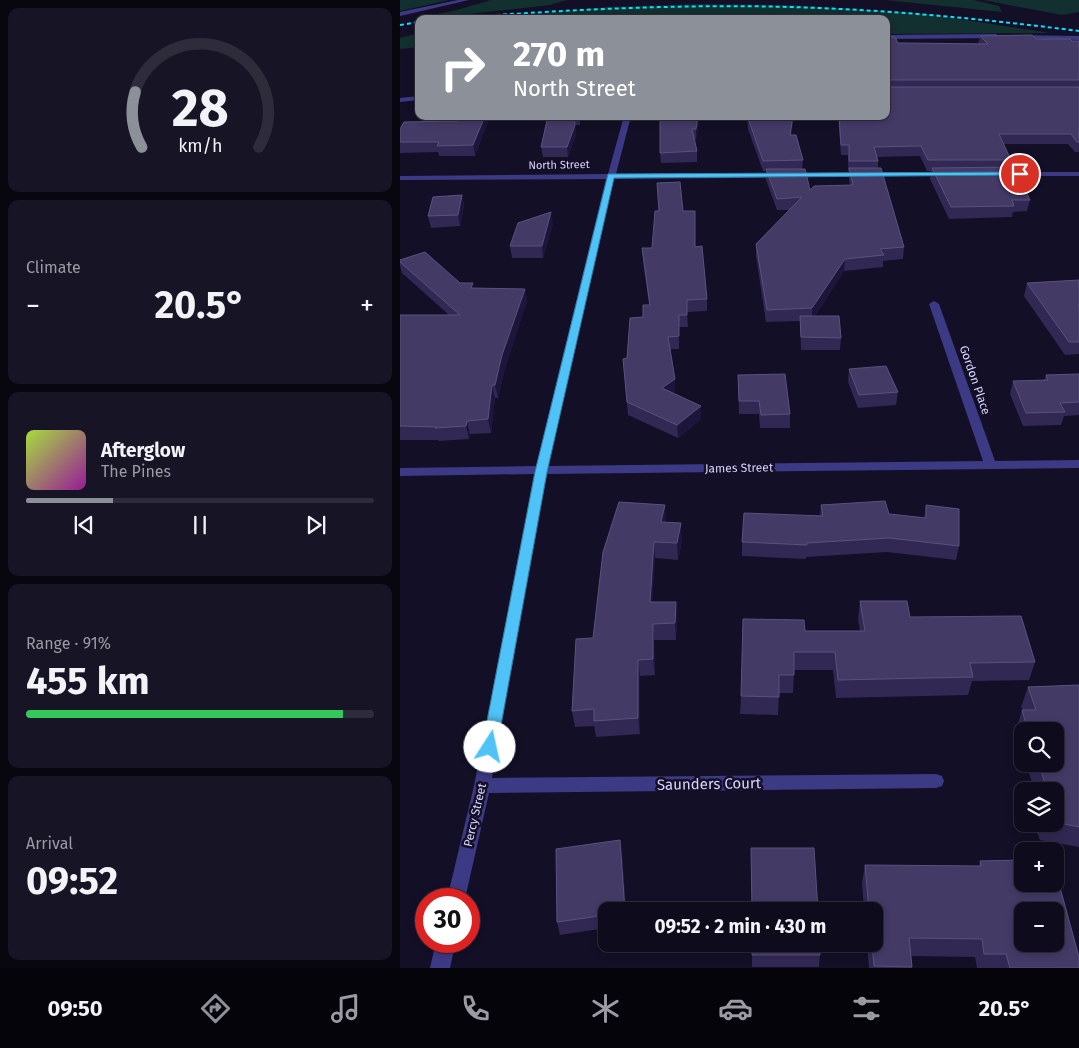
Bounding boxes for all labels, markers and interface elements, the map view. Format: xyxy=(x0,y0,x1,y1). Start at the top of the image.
text: 270 m xyxy=(513,33,605,75)
icon: right xyxy=(430,35,495,100)
text: North Street xyxy=(513,75,636,102)
text: 28 xyxy=(171,77,229,140)
text: km/h xyxy=(178,135,222,157)
pin xyxy=(999,153,1041,195)
street label: North Street xyxy=(528,158,590,172)
icon: arrive xyxy=(1006,160,1034,188)
text: Climate xyxy=(26,258,81,277)
text: 20.5° xyxy=(154,282,246,328)
text: − xyxy=(26,289,40,322)
text: + xyxy=(360,289,374,322)
street label: Gordon Place xyxy=(957,344,993,416)
text: Afterglow xyxy=(101,439,185,462)
street label: James Street xyxy=(705,460,774,476)
text: The Pines xyxy=(101,462,171,481)
icon: previous xyxy=(70,511,98,539)
icon: pause xyxy=(186,511,214,539)
icon: next xyxy=(302,511,330,539)
text: Range · 91% xyxy=(26,634,111,653)
text: 455 km xyxy=(26,658,150,704)
position arrow xyxy=(463,720,515,772)
map controls xyxy=(1014,722,1064,952)
button: search xyxy=(1014,722,1064,772)
street label: Saunders Court xyxy=(657,774,762,794)
street label: Percy Street xyxy=(461,781,489,848)
button: layers xyxy=(1014,782,1064,832)
text: Arrival xyxy=(26,834,73,853)
button: + xyxy=(1014,842,1064,892)
text: 09:52 xyxy=(26,858,118,904)
speed limit sign: 30 xyxy=(415,888,480,953)
button: − xyxy=(1014,902,1064,952)
text: 09:52 · 2 min · 430 m xyxy=(655,915,826,938)
icon: directions xyxy=(198,991,233,1026)
icon: music xyxy=(328,991,363,1026)
icon: phone xyxy=(458,991,493,1026)
icon: climate xyxy=(588,991,623,1026)
icon: car xyxy=(718,991,753,1026)
icon: filters xyxy=(849,991,884,1026)
text: 09:50 xyxy=(48,995,103,1022)
text: 20.5° xyxy=(979,995,1031,1022)

